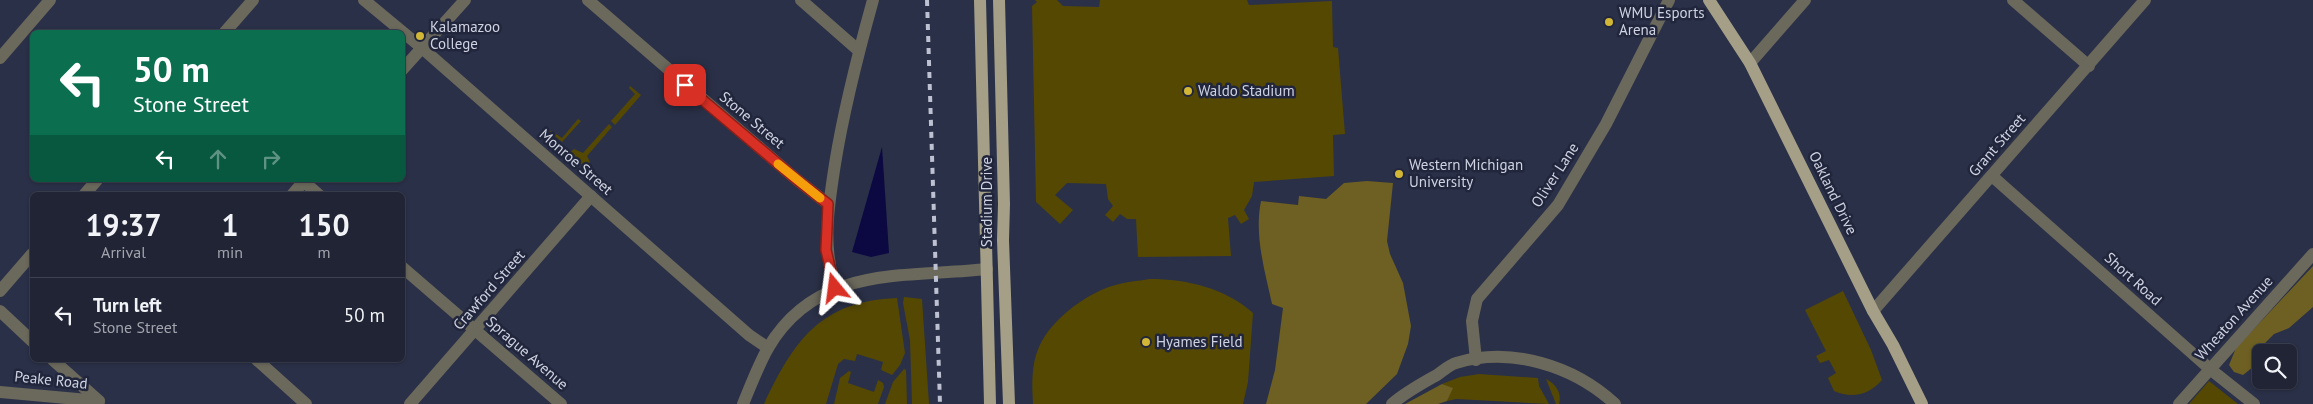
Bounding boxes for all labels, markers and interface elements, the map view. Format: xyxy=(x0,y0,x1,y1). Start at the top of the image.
place label: WMU Esports Arena xyxy=(1619,3,1705,39)
marker: WMU Esports Arena xyxy=(1603,16,1615,28)
place label: Kalamazoo College xyxy=(430,17,500,53)
marker: Kalamazoo College xyxy=(414,30,426,42)
text: 50 m xyxy=(133,46,210,92)
icon: left xyxy=(50,50,115,115)
pin xyxy=(664,64,706,106)
icon: arrive xyxy=(671,71,699,99)
place label: Waldo Stadium xyxy=(1198,81,1295,100)
marker: Waldo Stadium xyxy=(1182,85,1194,97)
street label: Stone Street xyxy=(716,87,789,152)
text: Stone Street xyxy=(133,90,249,118)
street label: Grant Street xyxy=(1964,109,2029,180)
street label: Monroe Street xyxy=(536,125,617,199)
street label: Oliver Lane xyxy=(1527,139,1582,211)
icon: left xyxy=(151,145,179,173)
icon: ahead xyxy=(204,145,232,173)
icon: right xyxy=(257,145,285,173)
street label: Oakland Drive xyxy=(1805,148,1862,238)
place label: Western Michigan University xyxy=(1409,155,1523,191)
street label: Stadium Drive xyxy=(977,157,996,247)
marker: Western Michigan University xyxy=(1393,168,1405,180)
text: 19:37 xyxy=(85,205,162,244)
text: 1 xyxy=(222,205,239,244)
text: 150 xyxy=(298,205,350,244)
text: Arrival xyxy=(101,242,146,262)
text: min xyxy=(217,242,243,262)
text: m xyxy=(318,242,331,262)
street label: Crawford Street xyxy=(449,246,529,334)
street label: Short Road xyxy=(2101,248,2166,309)
position arrow xyxy=(808,261,860,313)
street label: Wheaton Avenue xyxy=(2191,271,2277,364)
text: Turn left xyxy=(93,293,162,317)
icon: left xyxy=(50,301,78,329)
text: 50 m xyxy=(344,303,385,327)
street label: Sprague Avenue xyxy=(482,312,572,394)
text: Stone Street xyxy=(93,317,177,337)
place label: Hyames Field xyxy=(1156,332,1242,351)
marker: Hyames Field xyxy=(1140,336,1152,348)
map controls xyxy=(2252,344,2297,389)
button: search xyxy=(2252,344,2297,389)
street label: Peake Road xyxy=(14,366,88,393)

